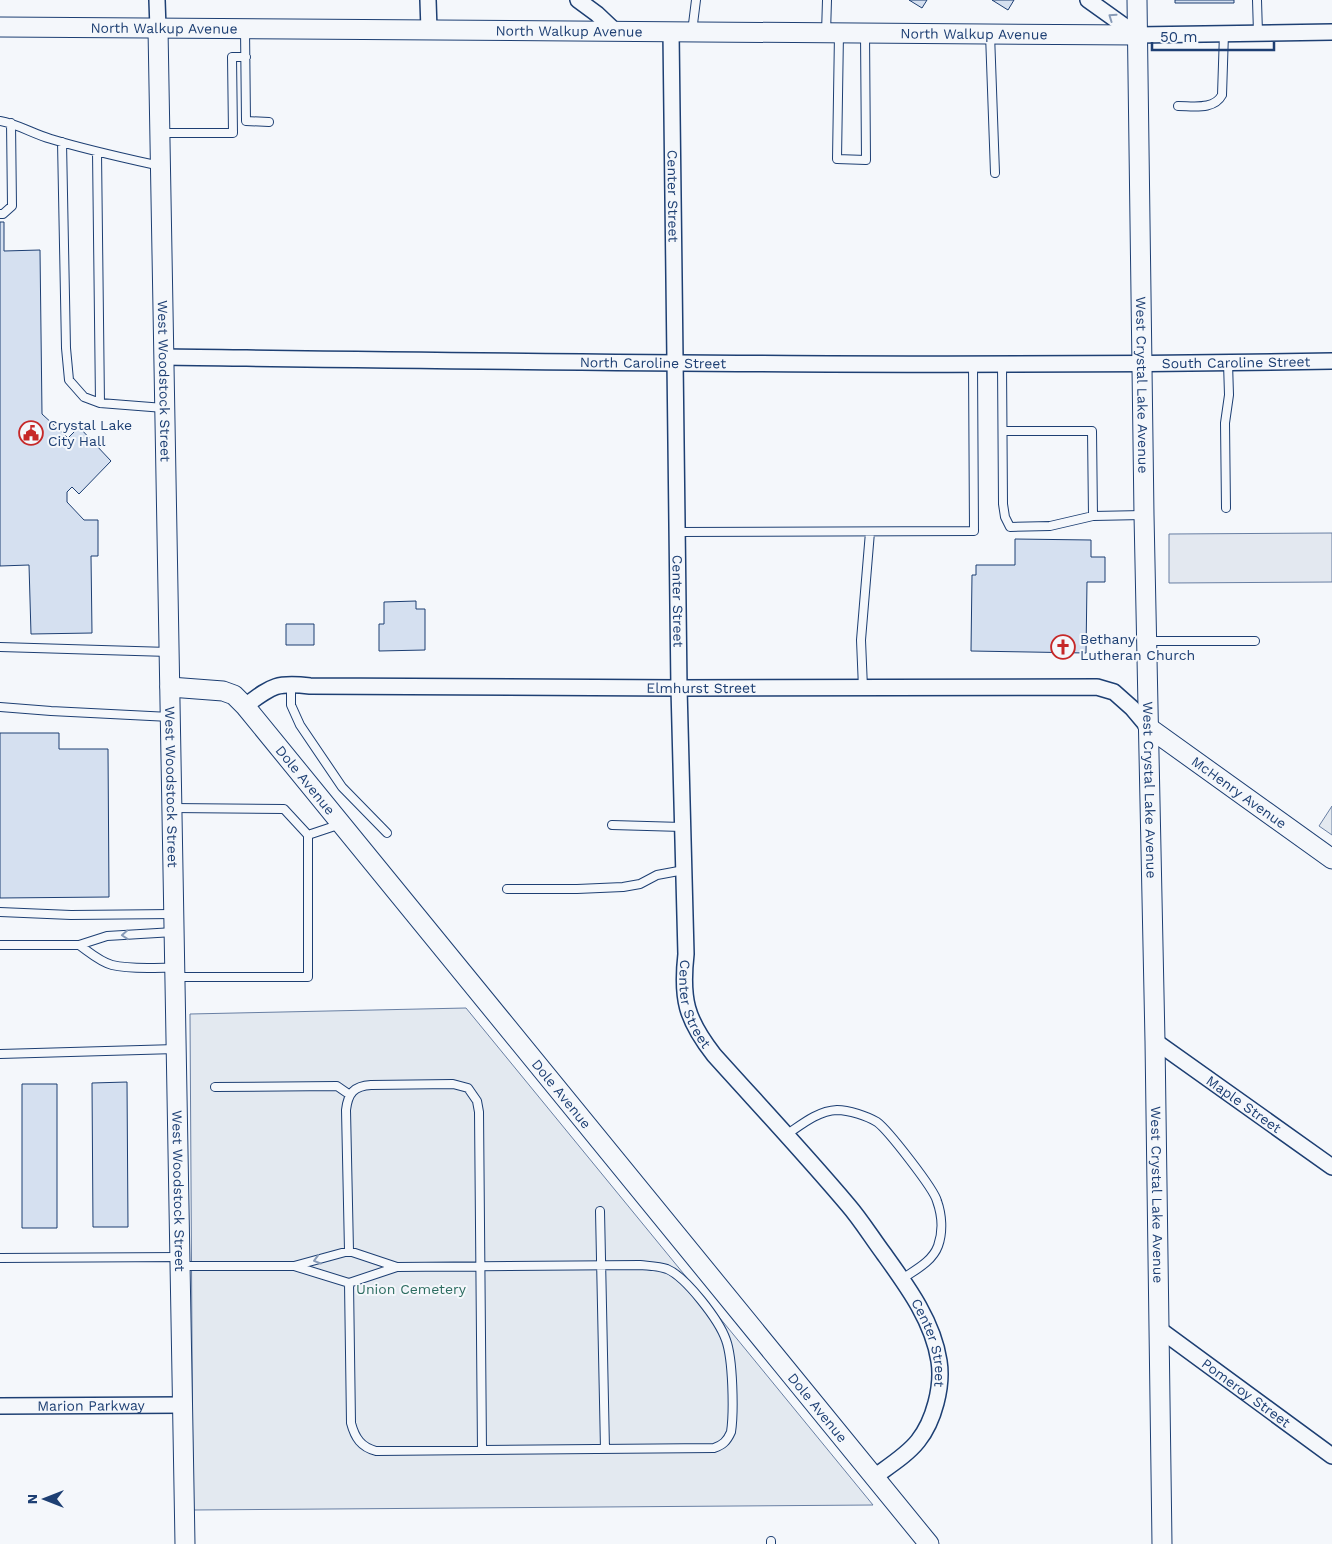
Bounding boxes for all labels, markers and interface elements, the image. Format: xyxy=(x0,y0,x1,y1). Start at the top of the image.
one-way arrow xyxy=(1109,14,1118,23)
street label: North Walkup Avenue xyxy=(90,20,238,37)
scale bar xyxy=(1152,20,1274,52)
street label: North Walkup Avenue xyxy=(495,22,643,40)
street label: North Walkup Avenue xyxy=(900,25,1048,42)
text: 50 m xyxy=(1160,28,1197,46)
street label: Center Street xyxy=(664,150,682,242)
street label: West Crystal Lake Avenue xyxy=(1133,296,1151,474)
street label: West Woodstock Street xyxy=(155,300,174,462)
street label: South Caroline Street xyxy=(1162,353,1310,371)
street label: North Caroline Street xyxy=(580,354,726,371)
place label: Crystal Lake City Hall xyxy=(48,417,132,449)
public building icon: Crystal Lake City Hall xyxy=(18,420,44,446)
street label: Center Street xyxy=(669,555,687,647)
place label: Bethany Lutheran Church xyxy=(1080,631,1195,663)
church icon: Bethany Lutheran Church xyxy=(1050,634,1076,660)
street label: Elmhurst Street xyxy=(646,680,756,696)
street label: West Crystal Lake Avenue xyxy=(1140,701,1160,879)
street label: West Woodstock Street xyxy=(162,706,181,868)
street label: Dole Avenue xyxy=(272,742,338,818)
street label: McHenry Avenue xyxy=(1188,753,1290,832)
one-way arrow xyxy=(121,929,129,940)
street label: Center Street xyxy=(676,959,714,1051)
street label: Dole Avenue xyxy=(529,1056,594,1132)
street label: Maple Street xyxy=(1203,1072,1284,1136)
street label: West Crystal Lake Avenue xyxy=(1148,1106,1166,1283)
street label: West Woodstock Street xyxy=(169,1110,188,1272)
one-way arrow xyxy=(314,1254,322,1264)
park label: Union Cemetery xyxy=(356,1281,467,1297)
street label: Center Street xyxy=(908,1295,948,1388)
street label: Pomeroy Street xyxy=(1199,1355,1294,1431)
street label: Dole Avenue xyxy=(785,1370,851,1445)
street label: Marion Parkway xyxy=(37,1397,146,1414)
north arrow xyxy=(20,1474,70,1524)
text: N xyxy=(24,1494,40,1504)

